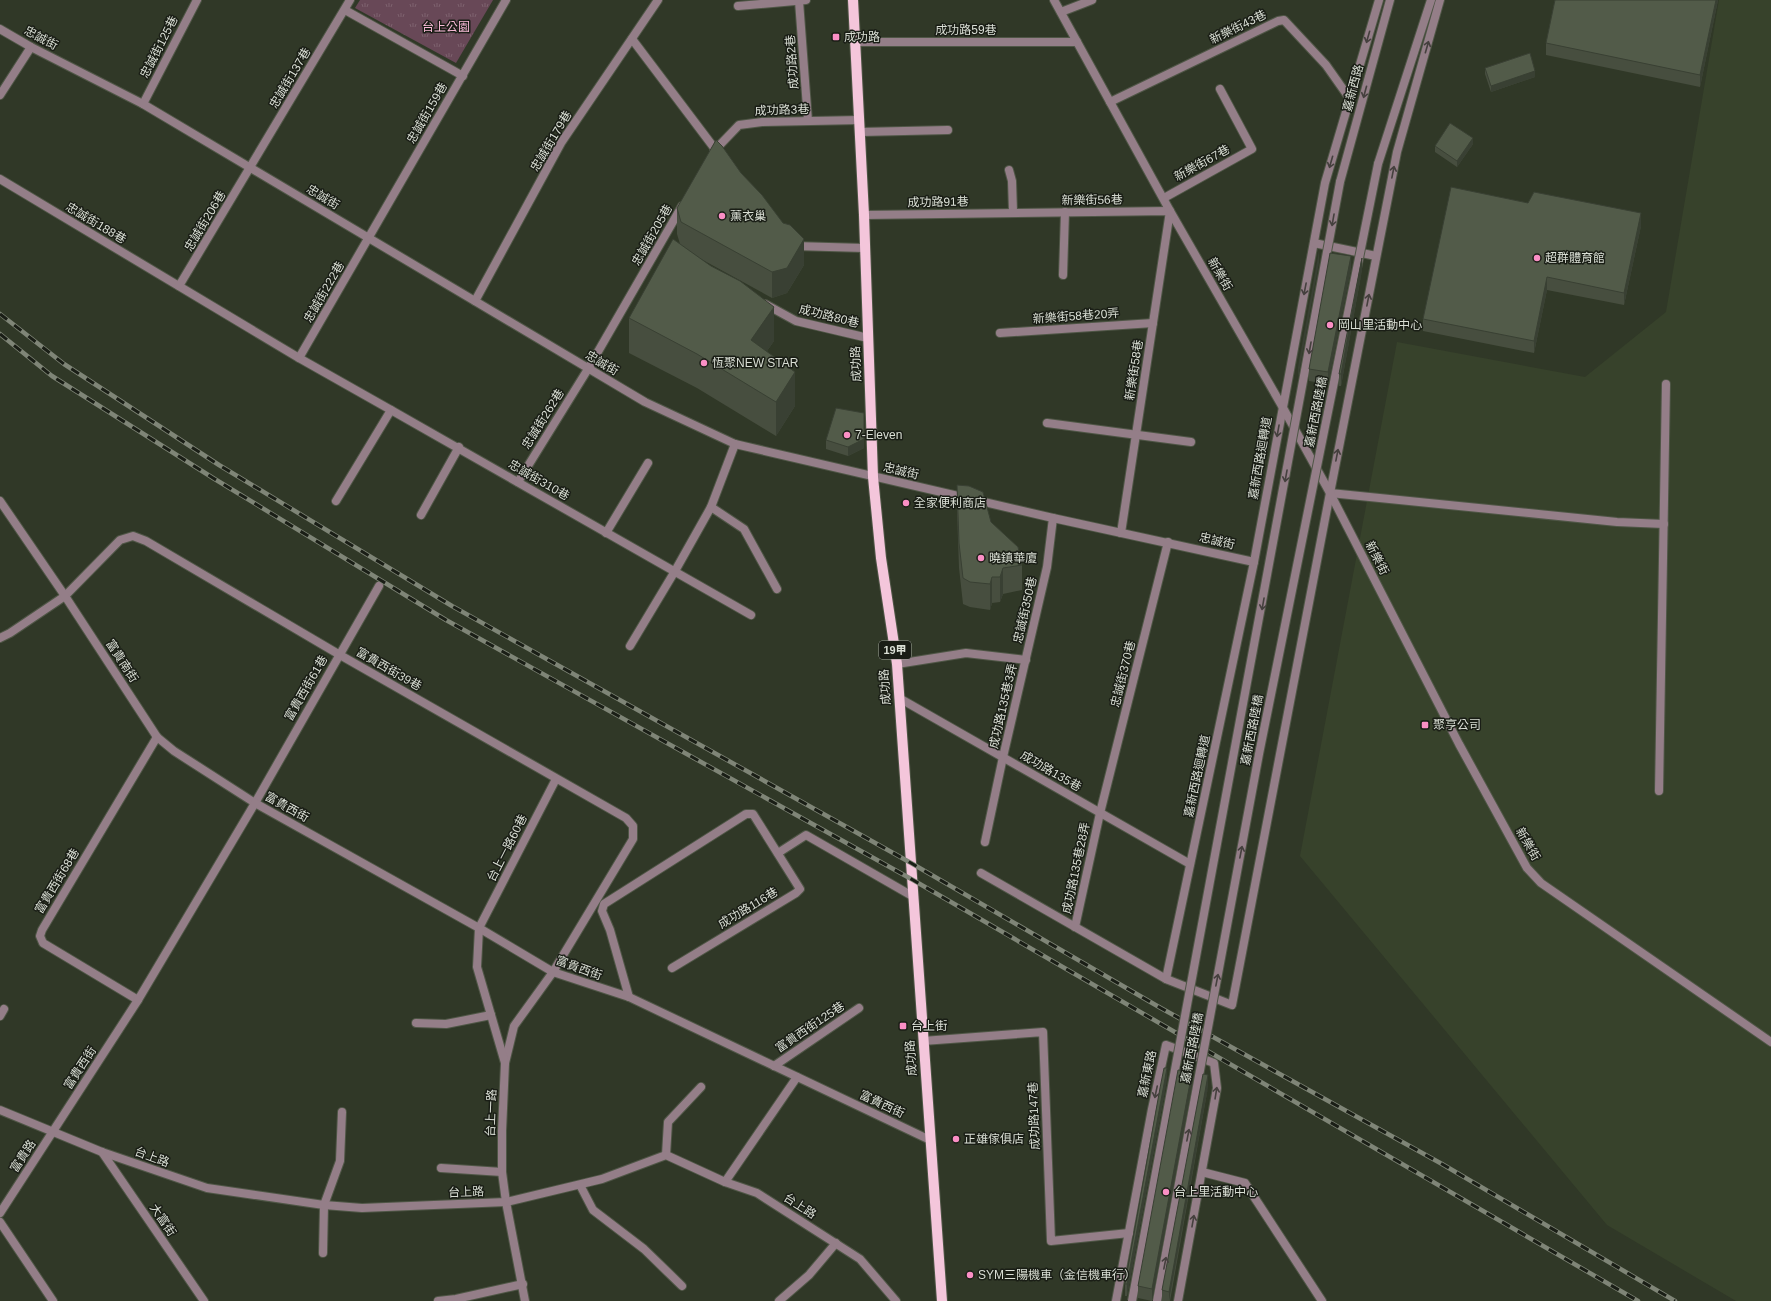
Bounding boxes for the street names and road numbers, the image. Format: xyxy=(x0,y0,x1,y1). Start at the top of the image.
street label: 新樂街43巷 xyxy=(1207,7,1269,47)
street label: 忠誠街125巷 xyxy=(137,14,181,80)
street label: 忠誠街 xyxy=(22,23,60,53)
street label: 成功路59巷 xyxy=(935,23,997,37)
street label: 成功路2巷 xyxy=(783,34,801,90)
street label: 忠誠街137巷 xyxy=(266,45,314,111)
street label: 嘉新西路 xyxy=(1340,63,1366,113)
street label: 忠誠街159巷 xyxy=(404,80,450,146)
street label: 成功路3巷 xyxy=(754,102,810,118)
street label: 忠誠街179巷 xyxy=(527,108,575,174)
street label: 新樂街67巷 xyxy=(1172,142,1232,184)
street label: 忠誠街 xyxy=(304,182,342,212)
street label: 忠誠街206巷 xyxy=(181,188,229,254)
street label: 新樂街56巷 xyxy=(1061,192,1123,208)
street label: 成功路91巷 xyxy=(907,194,969,210)
street label: 忠誠街188巷 xyxy=(63,199,129,247)
street label: 忠誠街205巷 xyxy=(629,202,675,268)
street label: 新樂街 xyxy=(1205,255,1235,293)
street label: 忠誠街222巷 xyxy=(301,259,347,325)
street label: 成功路80巷 xyxy=(798,302,860,330)
street label: 新樂街58巷20弄 xyxy=(1032,306,1120,326)
street label: 新樂街58巷 xyxy=(1122,339,1146,401)
street label: 成功路 xyxy=(848,346,864,382)
street label: 忠誠街 xyxy=(583,348,621,378)
street label: 嘉新西路陸橋 xyxy=(1302,375,1330,449)
street label: 忠誠街262巷 xyxy=(519,386,567,452)
street label: 嘉新西路迴轉道 xyxy=(1246,415,1274,501)
street label: 忠誠街310巷 xyxy=(506,457,572,503)
street label: 忠誠街 xyxy=(882,460,920,482)
street label: 忠誠街 xyxy=(1198,530,1236,552)
street label: 新樂街 xyxy=(1363,539,1391,577)
street label: 忠誠街350巷 xyxy=(1011,575,1039,645)
street label: 富貴南街 xyxy=(103,637,141,685)
street label: 忠誠街370巷 xyxy=(1108,639,1138,709)
road number: 19甲 xyxy=(879,641,911,659)
street label: 富貴西街39巷 xyxy=(354,645,424,693)
street label: 富貴西街61巷 xyxy=(282,653,330,723)
street label: 成功路135巷3弄 xyxy=(986,662,1020,750)
street label: 成功路 xyxy=(877,669,893,705)
street label: 嘉新西路陸橋 xyxy=(1238,693,1266,767)
street label: 嘉新西路迴轉道 xyxy=(1181,733,1213,819)
street label: 成功路135巷 xyxy=(1018,748,1084,794)
street label: 富貴西街 xyxy=(263,789,311,825)
street label: 台上一路60巷 xyxy=(484,812,530,884)
street label: 成功路135巷28弄 xyxy=(1059,821,1093,915)
street label: 新樂街 xyxy=(1513,825,1543,863)
street label: 富貴西街68巷 xyxy=(32,846,82,916)
street label: 成功路116巷 xyxy=(716,885,780,931)
street label: 富貴西街 xyxy=(554,953,604,983)
street label: 富貴西街125巷 xyxy=(773,999,847,1055)
street label: 嘉新西路陸橋 xyxy=(1178,1011,1206,1085)
street label: 成功路 xyxy=(903,1040,919,1076)
street label: 富貴西街 xyxy=(61,1044,99,1092)
street label: 嘉新東路 xyxy=(1135,1049,1159,1099)
street label: 成功路147巷 xyxy=(1026,1082,1042,1150)
street label: 富貴西街 xyxy=(857,1088,907,1120)
street label: 台上一路 xyxy=(483,1089,499,1137)
street label: 富貴路 xyxy=(7,1137,39,1175)
street label: 台上路 xyxy=(133,1144,171,1170)
street label: 台上路 xyxy=(448,1184,484,1200)
street label: 台上路 xyxy=(781,1190,819,1222)
street label: 大富街 xyxy=(147,1201,179,1239)

